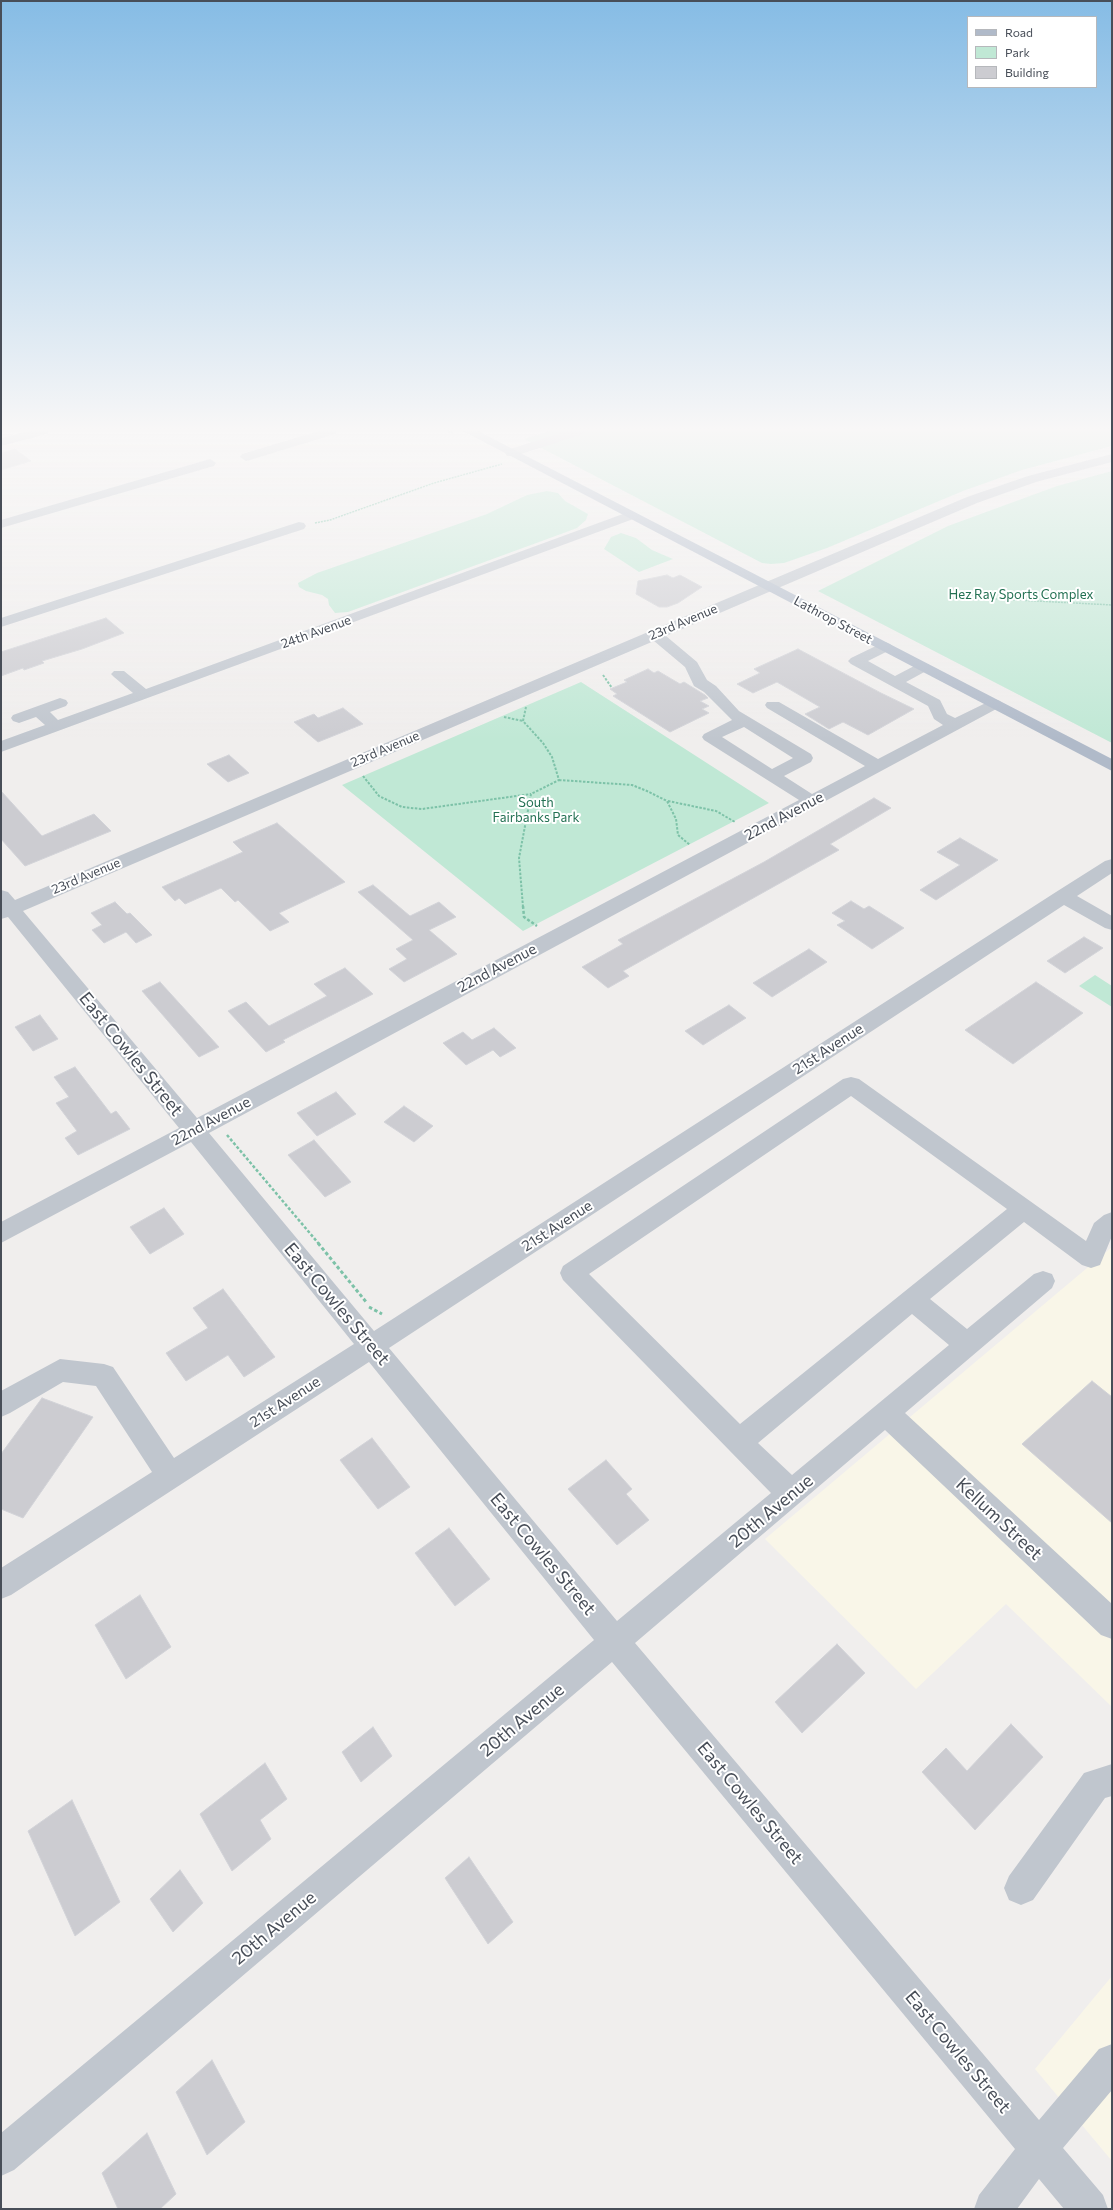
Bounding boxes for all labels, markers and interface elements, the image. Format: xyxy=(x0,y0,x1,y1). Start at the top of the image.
legend xyxy=(967,16,1097,88)
text: Road xyxy=(1005,25,1033,39)
text: Park xyxy=(1005,45,1030,59)
text: Building xyxy=(1005,65,1049,79)
park label: Hez Ray Sports Complex xyxy=(949,587,1093,603)
street label: Lathrop Street xyxy=(791,593,875,647)
street label: 23rd Avenue xyxy=(646,601,720,643)
street label: 24th Avenue xyxy=(279,612,353,652)
street label: 23rd Avenue xyxy=(348,728,422,770)
street label: 22nd Avenue xyxy=(741,788,827,844)
park label: South Fairbanks Park xyxy=(492,795,580,826)
street label: 23rd Avenue xyxy=(49,855,123,897)
street label: 22nd Avenue xyxy=(454,940,540,996)
street label: East Cowles Street xyxy=(75,988,187,1120)
street label: 21st Avenue xyxy=(789,1020,867,1078)
street label: 22nd Avenue xyxy=(168,1093,254,1149)
street label: 21st Avenue xyxy=(518,1197,596,1255)
street label: East Cowles Street xyxy=(280,1239,394,1369)
street label: 21st Avenue xyxy=(246,1373,324,1431)
street label: 20th Avenue xyxy=(725,1470,817,1552)
street label: Kellum Street xyxy=(951,1474,1047,1564)
street label: East Cowles Street xyxy=(486,1489,600,1619)
street label: 20th Avenue xyxy=(476,1679,568,1761)
street label: East Cowles Street xyxy=(693,1738,807,1868)
street label: 20th Avenue xyxy=(228,1887,320,1969)
street label: East Cowles Street xyxy=(901,1987,1015,2117)

